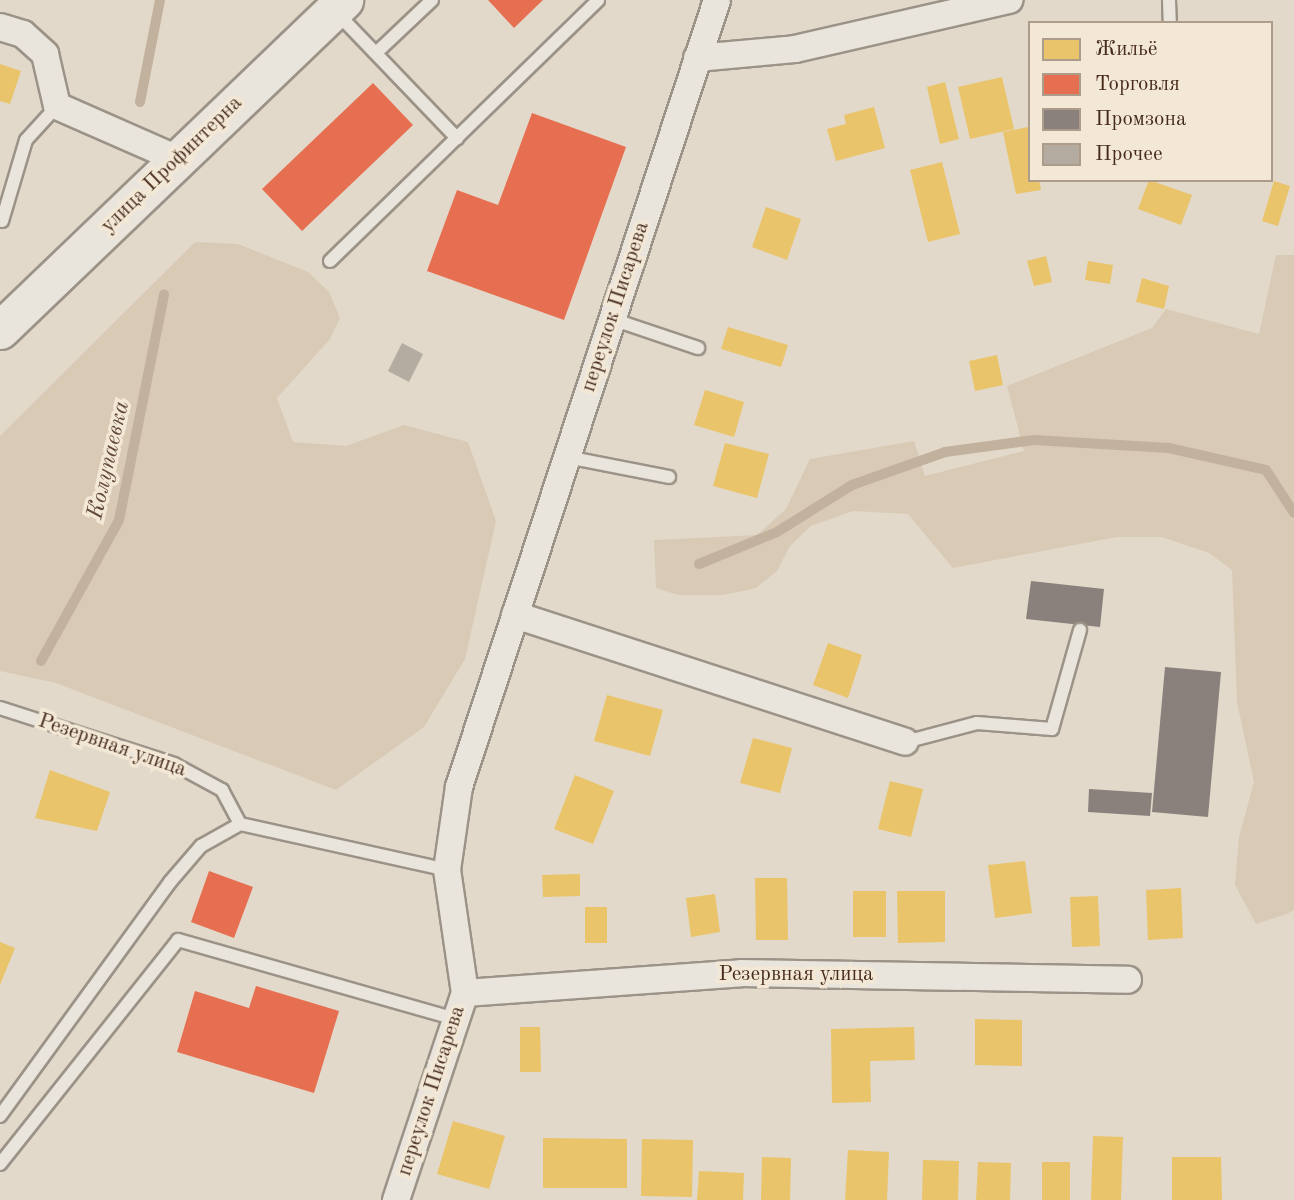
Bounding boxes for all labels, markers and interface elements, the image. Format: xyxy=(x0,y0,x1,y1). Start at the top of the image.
legend xyxy=(1028,21,1273,182)
text: Жильё xyxy=(1095,39,1158,60)
text: Торговля xyxy=(1095,74,1180,95)
street label: улица Профинтерна xyxy=(96,91,248,239)
text: Промзона xyxy=(1095,109,1186,130)
text: Прочее xyxy=(1095,144,1163,165)
street label: переулок Писарева xyxy=(577,219,655,395)
water label: Колупаевка xyxy=(82,398,136,522)
street label: Резервная улица xyxy=(35,709,189,783)
street label: Резервная улица xyxy=(719,962,873,988)
street label: переулок Писарева xyxy=(393,1003,471,1179)

